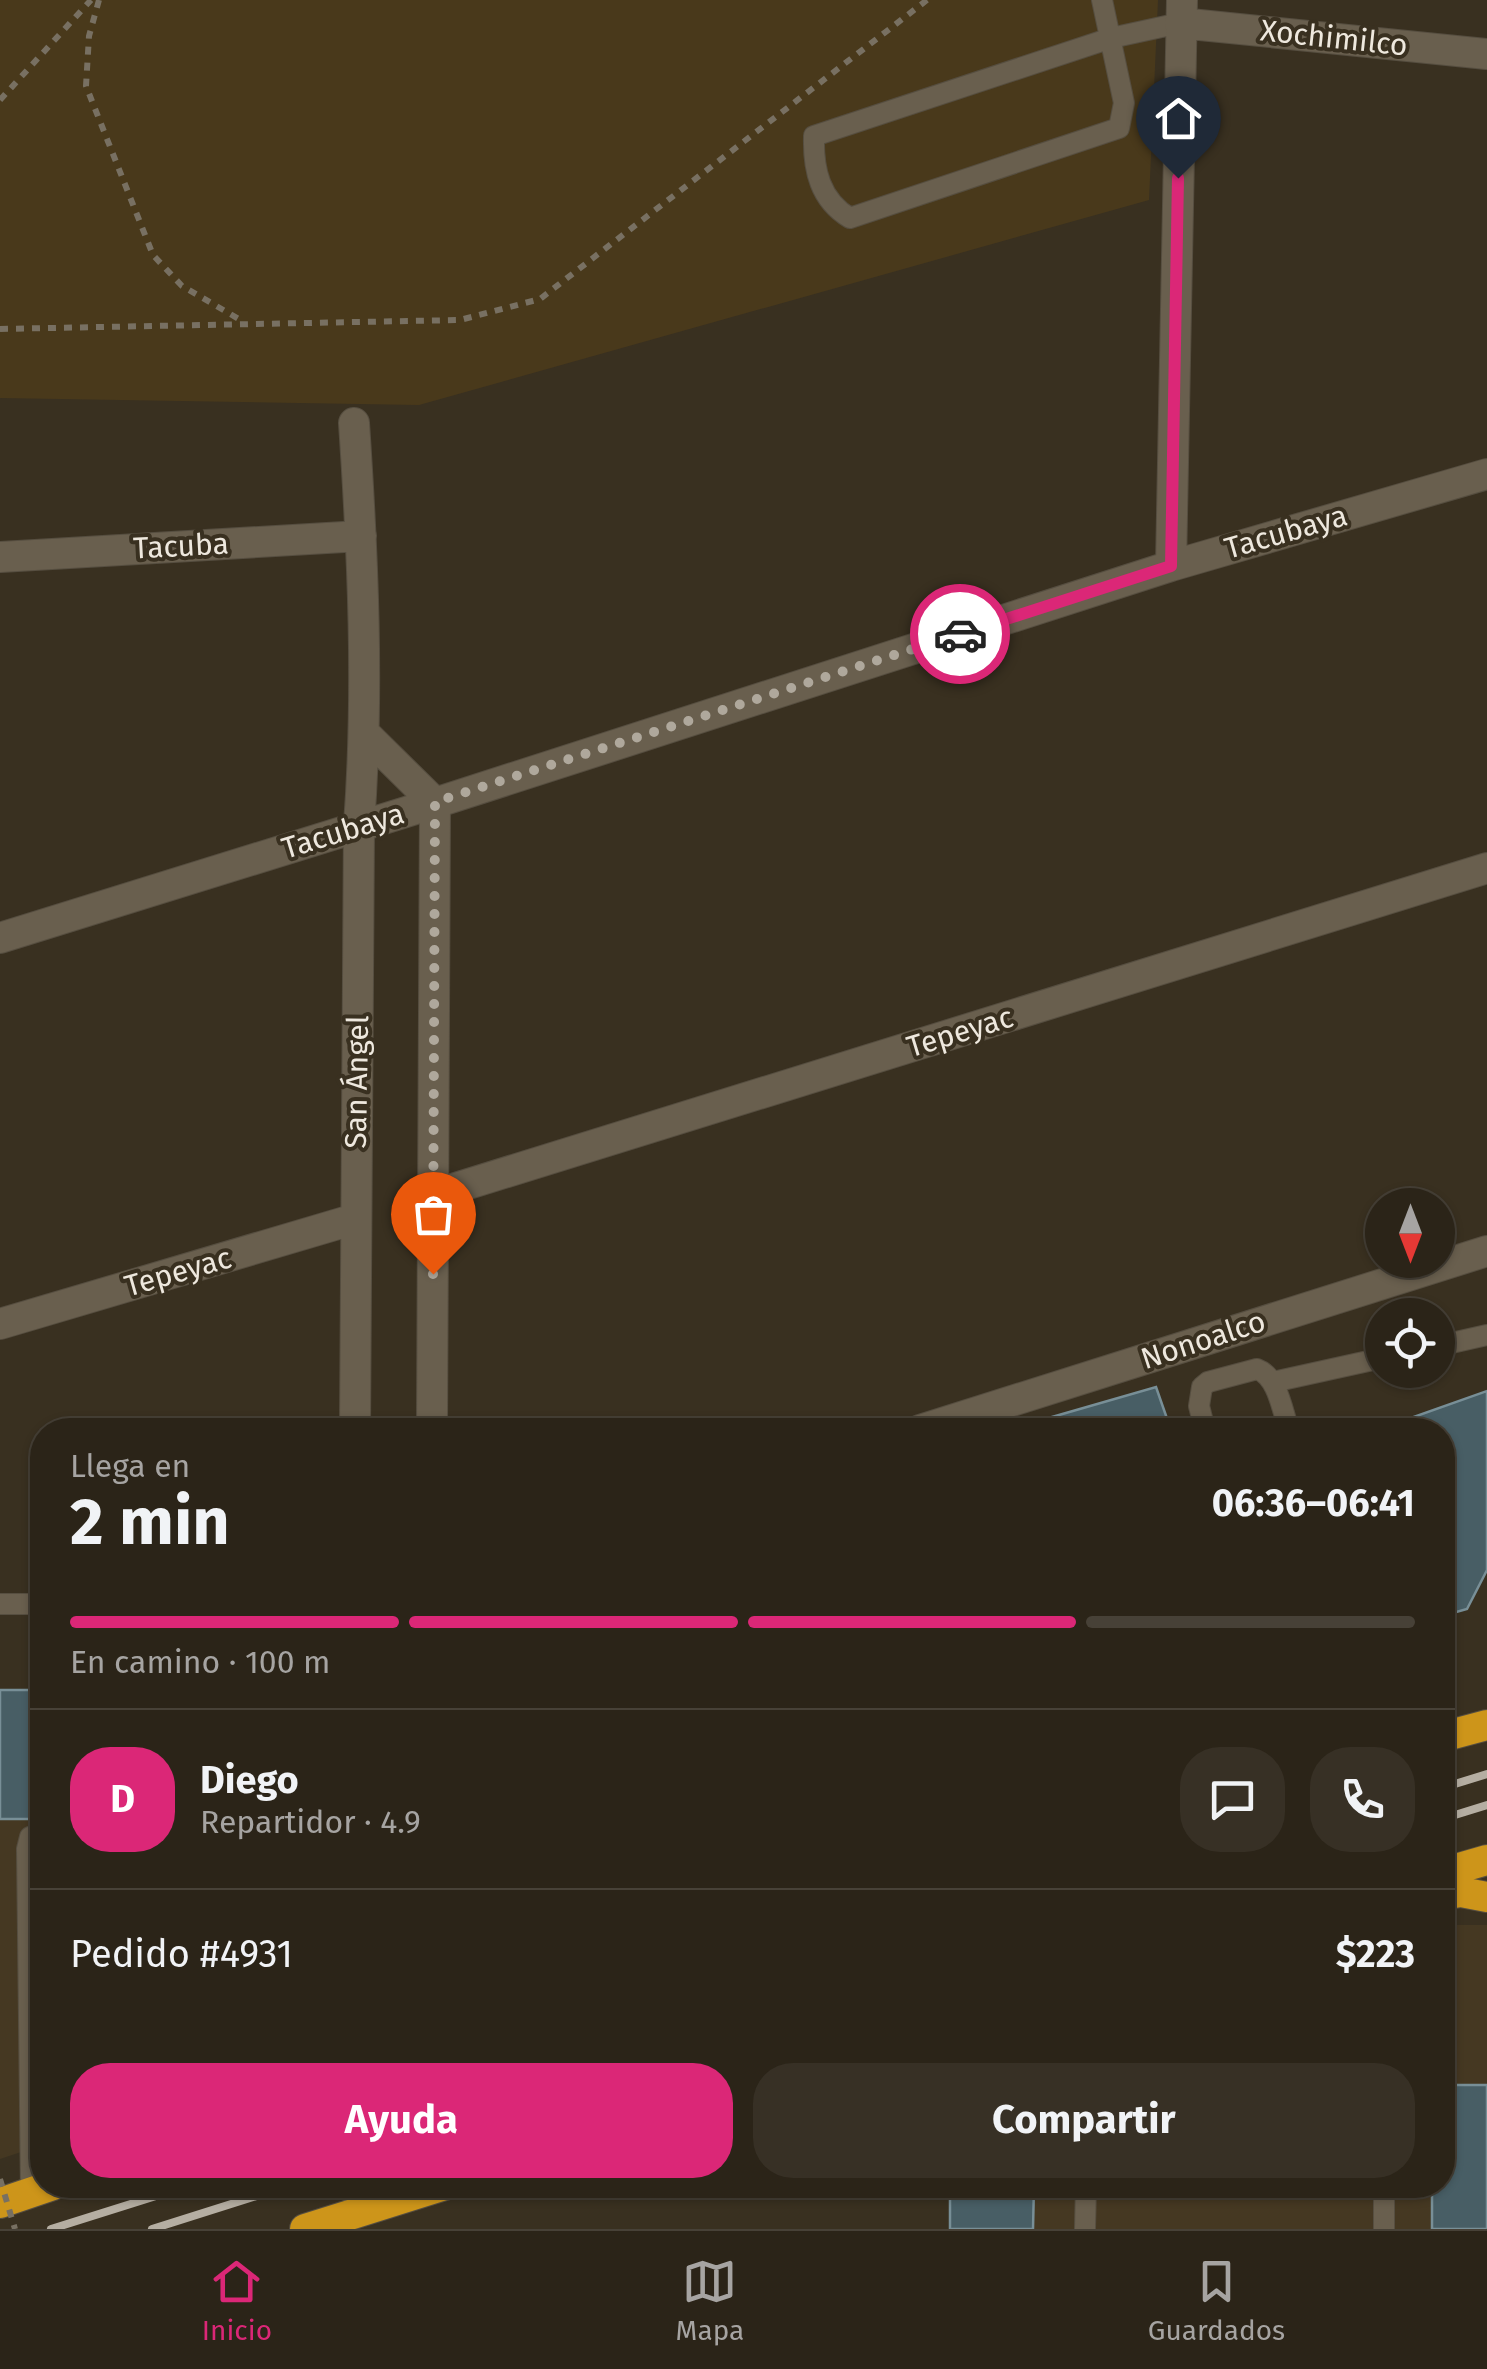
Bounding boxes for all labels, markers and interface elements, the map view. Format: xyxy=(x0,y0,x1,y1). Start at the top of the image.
street label: Xochimilco xyxy=(1259,12,1409,64)
pin xyxy=(1136,76,1221,179)
icon: home xyxy=(1151,91,1206,146)
street label: Tacubaya xyxy=(1221,497,1351,567)
street label: Tacuba xyxy=(132,526,230,566)
courier xyxy=(910,584,1010,684)
icon: car xyxy=(933,607,988,662)
street label: Tacubaya xyxy=(278,795,408,867)
street label: Tepeyac xyxy=(903,999,1017,1065)
street label: San Ángel xyxy=(338,1015,376,1149)
pin xyxy=(391,1172,476,1275)
icon: bag xyxy=(406,1187,461,1242)
north arrow xyxy=(1365,1188,1455,1278)
map controls xyxy=(1365,1188,1455,1388)
street label: Tepeyac xyxy=(121,1240,235,1304)
button: locate xyxy=(1365,1298,1455,1388)
street label: Nonoalco xyxy=(1136,1303,1270,1377)
text: Llega en xyxy=(70,1447,190,1485)
text: 06:36–06:41 xyxy=(1212,1480,1415,1526)
text: 2 min xyxy=(70,1483,230,1561)
text: En camino · 100 m xyxy=(70,1643,330,1681)
button: chat xyxy=(1180,1747,1285,1852)
button: phone xyxy=(1310,1747,1415,1852)
text: Diego xyxy=(200,1757,299,1803)
text: D xyxy=(110,1776,135,1822)
text: Repartidor · 4.9 xyxy=(200,1803,421,1841)
text: Pedido #4931 xyxy=(70,1931,293,1977)
text: $223 xyxy=(1336,1931,1415,1977)
button: Ayuda xyxy=(70,2063,733,2178)
button: Compartir xyxy=(753,2063,1415,2178)
tab: Inicio xyxy=(202,2254,272,2347)
tab: Mapa xyxy=(676,2254,744,2347)
tab: Guardados xyxy=(1148,2254,1285,2347)

